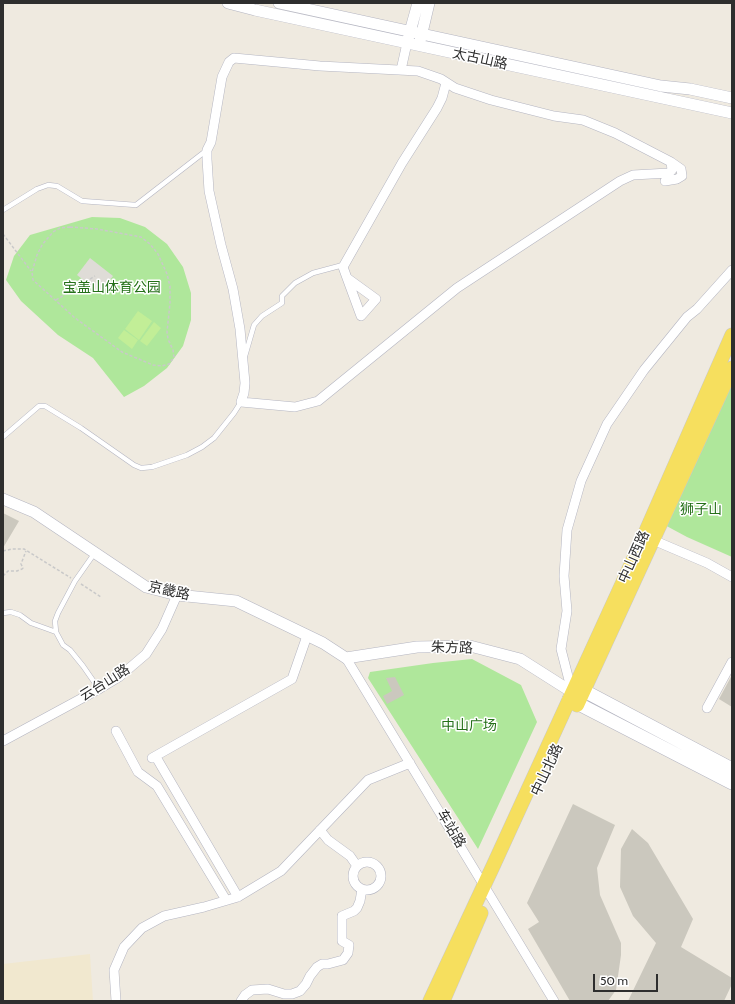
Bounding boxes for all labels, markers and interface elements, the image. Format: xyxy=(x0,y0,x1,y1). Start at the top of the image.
street label: 太古山路 xyxy=(451,45,509,73)
park label: 宝盖山体育公园 xyxy=(63,280,161,296)
park label: 狮子山 xyxy=(680,502,722,518)
street label: 中山西路 xyxy=(615,528,653,586)
street label: 京畿路 xyxy=(147,578,191,604)
street label: 朱方路 xyxy=(431,639,473,657)
street label: 云台山路 xyxy=(77,661,133,705)
park label: 中山广场 xyxy=(441,718,497,734)
street label: 中山北路 xyxy=(528,741,566,799)
street label: 车站路 xyxy=(433,807,469,851)
scale bar xyxy=(595,966,660,992)
text: 50 m xyxy=(600,973,628,988)

